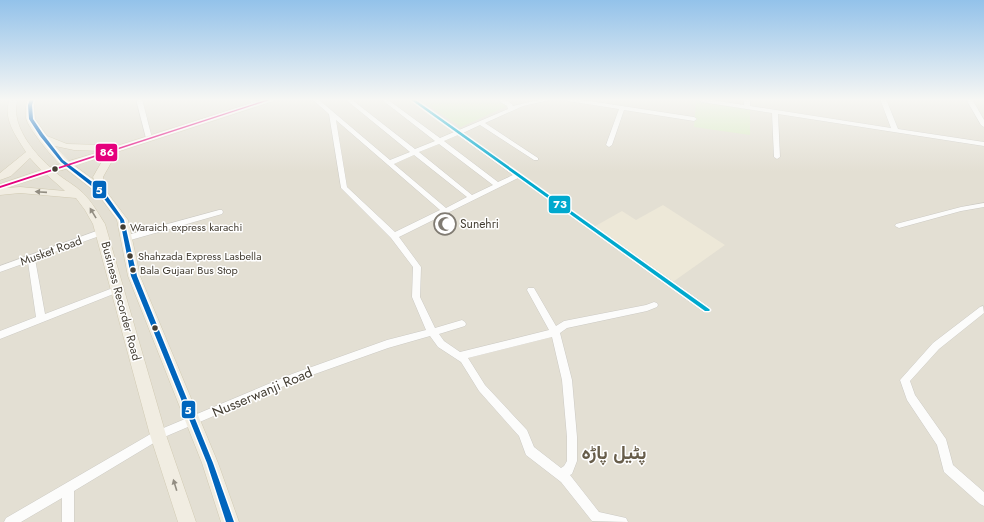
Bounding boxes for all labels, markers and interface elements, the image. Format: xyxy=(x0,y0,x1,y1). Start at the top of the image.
line badge: 86 xyxy=(95,143,118,162)
text: 86 xyxy=(100,144,114,160)
unlabelled marker xyxy=(50,164,60,174)
line badge: 5 xyxy=(92,180,107,199)
text: 5 xyxy=(95,182,103,198)
one-way arrow xyxy=(34,188,47,195)
line badge: 73 xyxy=(548,195,571,214)
text: 73 xyxy=(553,196,567,212)
one-way arrow xyxy=(90,207,97,219)
mosque icon: Sunehri xyxy=(432,211,458,237)
place label: Sunehri xyxy=(460,215,499,233)
place label: Waraich express karachi xyxy=(130,219,242,235)
marker: Waraich express karachi xyxy=(118,222,128,232)
street label: Musket Road xyxy=(18,232,84,270)
street label: Business Recorder Road xyxy=(96,239,146,363)
place label: Shahzada Express Lasbella xyxy=(138,248,261,264)
marker: Shahzada Express Lasbella xyxy=(125,251,135,261)
place label: Bala Gujaar Bus Stop xyxy=(140,262,238,278)
marker: Bala Gujaar Bus Stop xyxy=(128,265,138,275)
unlabelled marker xyxy=(150,323,160,333)
street label: Nusserwanji Road xyxy=(209,362,315,422)
line badge: 5 xyxy=(181,400,196,419)
text: 5 xyxy=(184,402,192,418)
district label: پٹیل پاڑہ xyxy=(582,439,646,466)
one-way arrow xyxy=(172,478,178,490)

